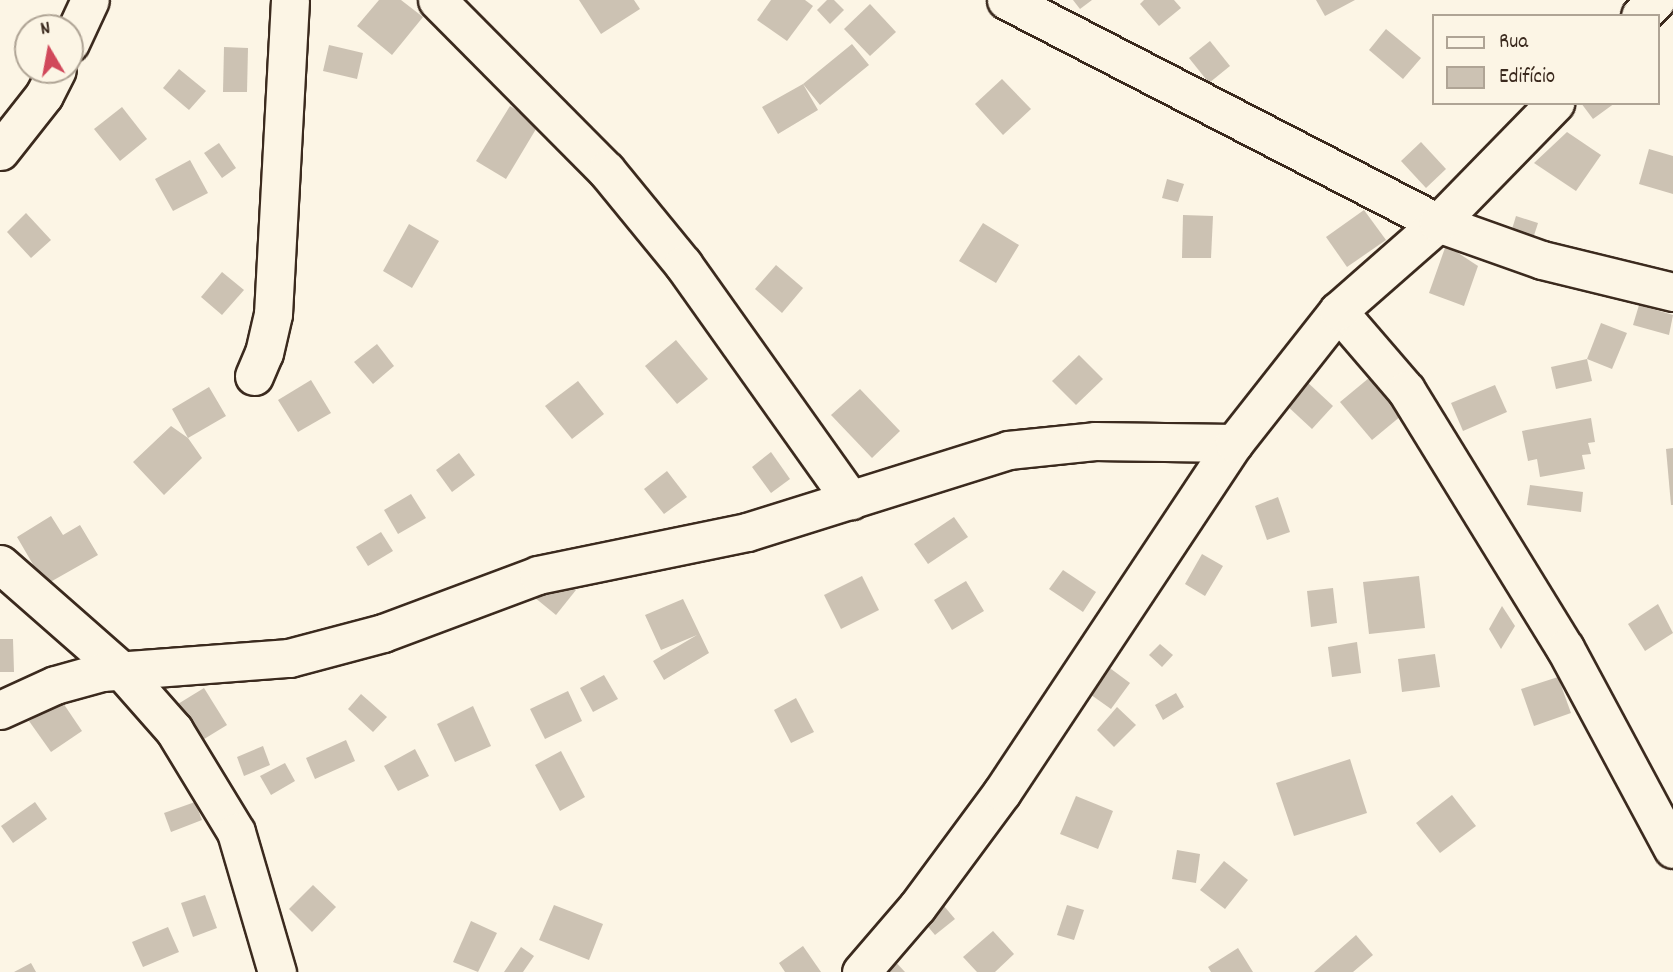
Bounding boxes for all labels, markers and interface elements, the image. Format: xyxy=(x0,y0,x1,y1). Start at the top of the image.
north arrow xyxy=(14,14,84,84)
legend xyxy=(1432,14,1659,105)
text: N xyxy=(39,16,53,44)
text: Rua xyxy=(1499,28,1528,58)
text: Edifício xyxy=(1499,63,1555,93)

